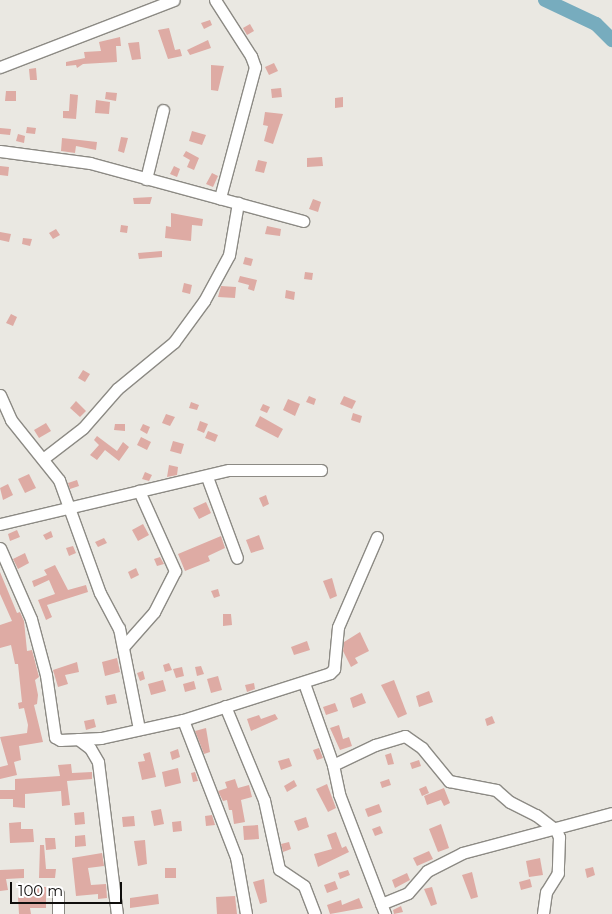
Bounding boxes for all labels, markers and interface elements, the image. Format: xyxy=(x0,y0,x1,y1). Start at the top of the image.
scale bar xyxy=(12,872,125,904)
text: 100 m xyxy=(18,881,63,900)

